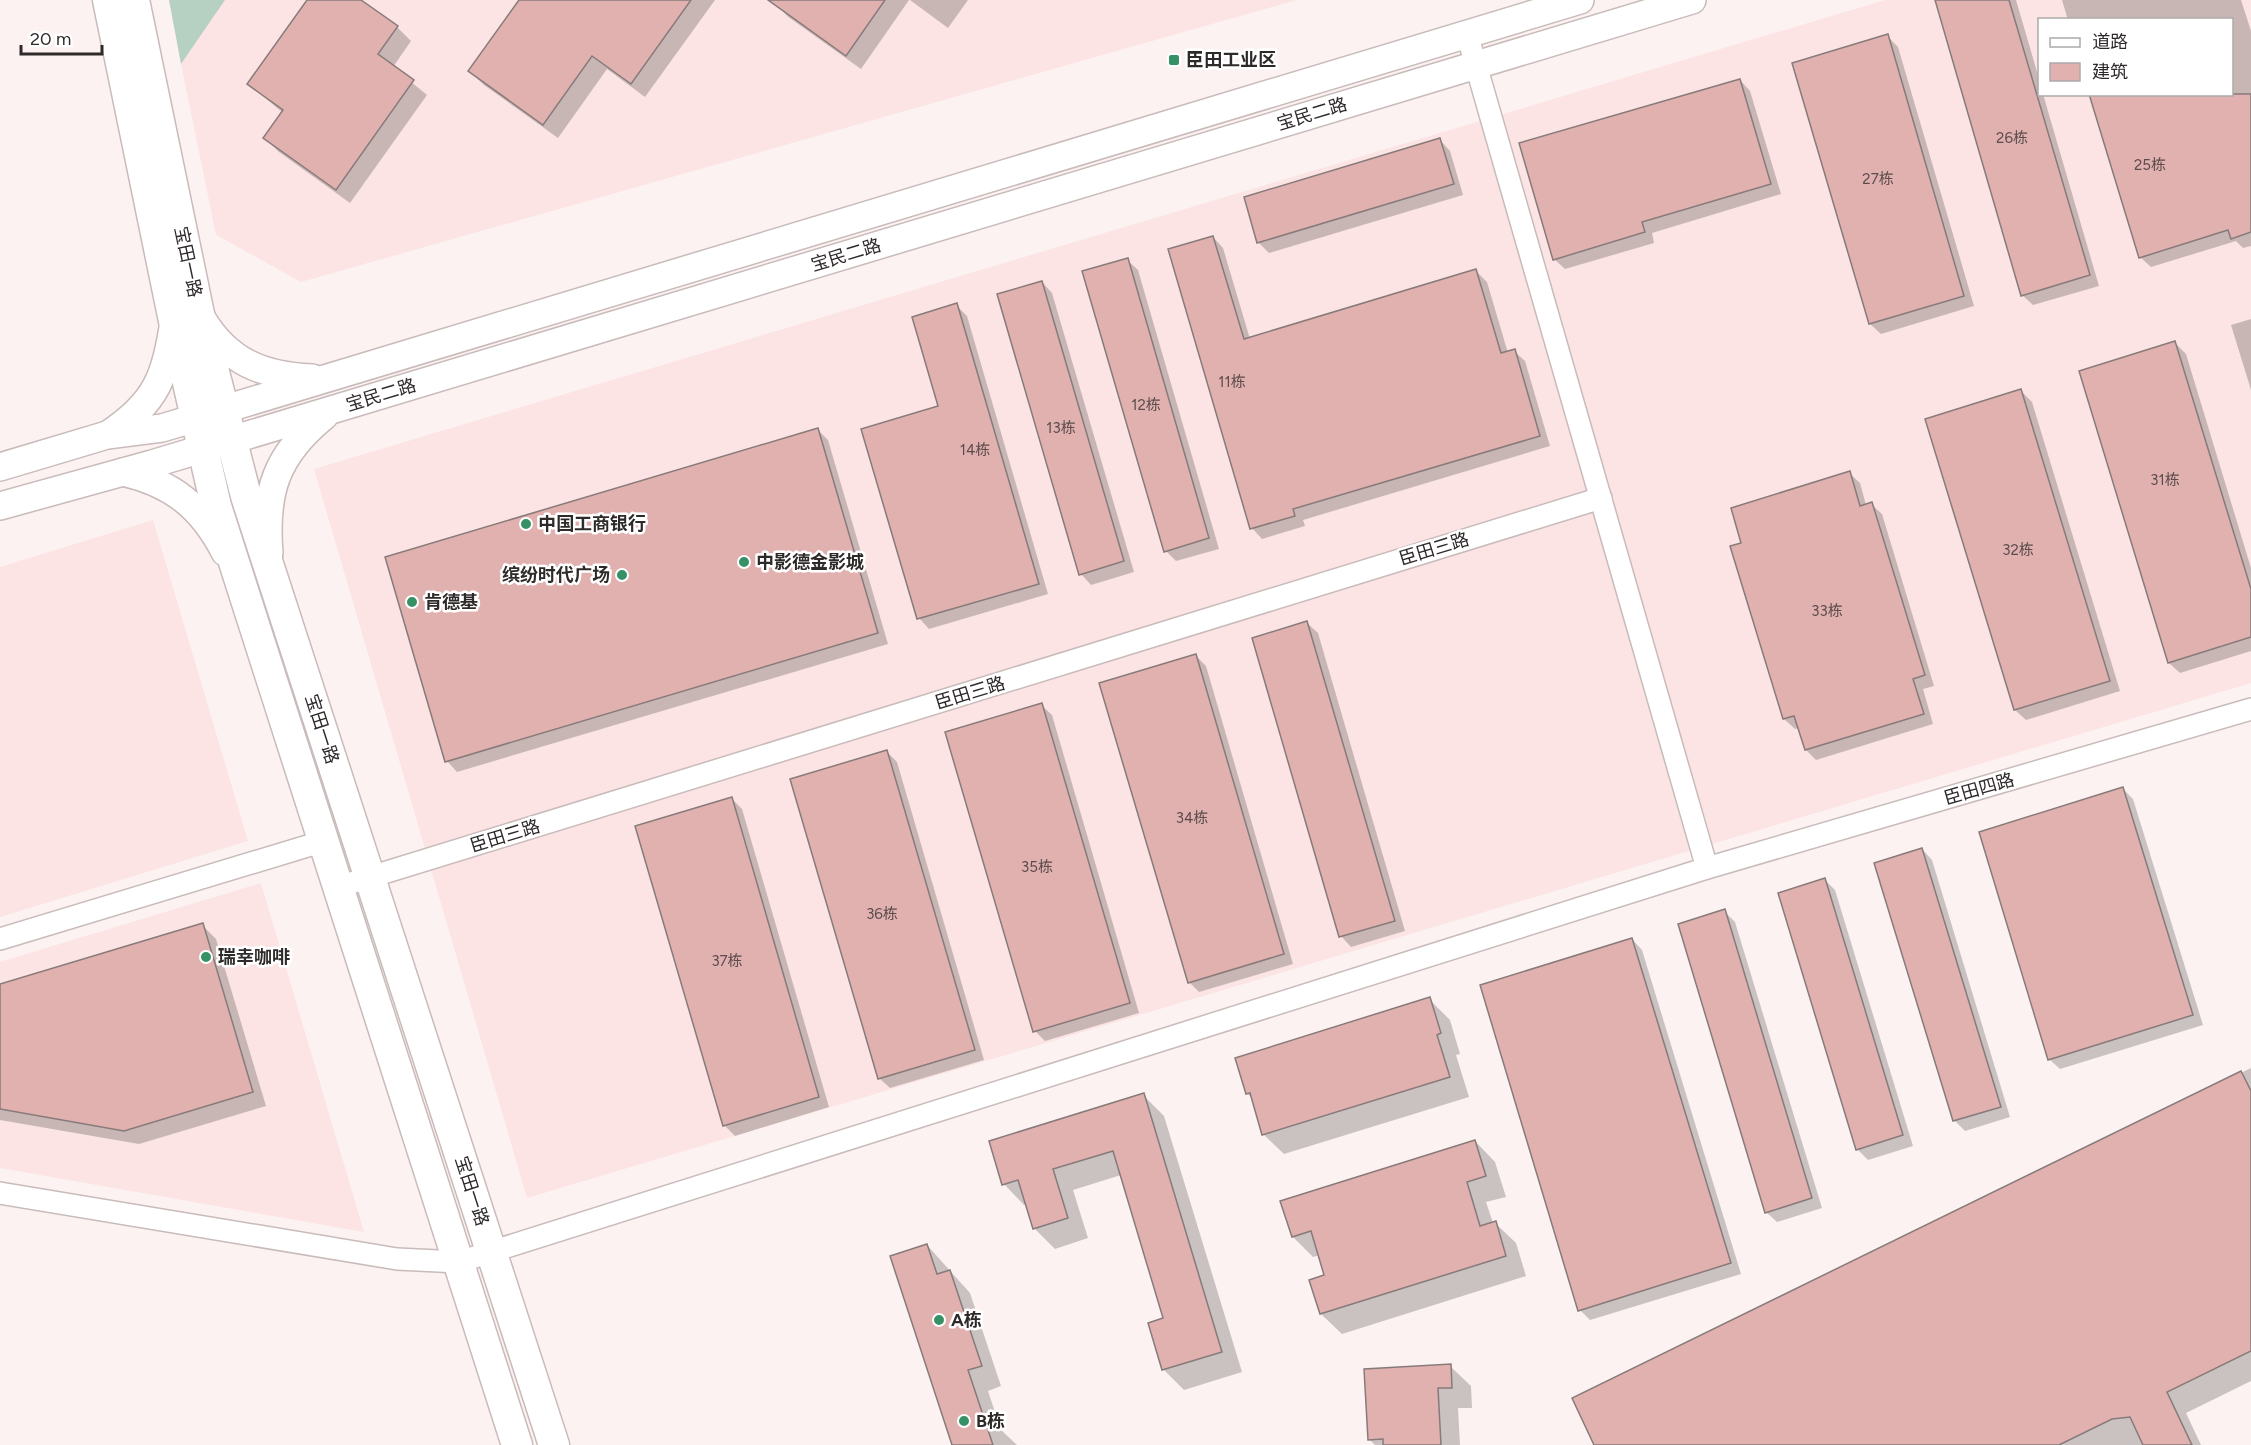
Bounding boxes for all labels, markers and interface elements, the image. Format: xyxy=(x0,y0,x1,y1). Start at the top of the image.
scale bar xyxy=(21,18,102,56)
legend xyxy=(2038,18,2233,96)
text: 20 m xyxy=(30,28,71,50)
text: 道路 xyxy=(2092,31,2128,53)
place label: 臣田工业区 xyxy=(1186,49,1276,71)
marker: 臣田工业区 xyxy=(1167,53,1181,67)
text: 建筑 xyxy=(2092,61,2128,83)
street label: 宝民二路 xyxy=(1274,93,1350,135)
house number: 26栋 xyxy=(1996,129,2028,147)
house number: 25栋 xyxy=(2134,156,2166,174)
house number: 27栋 xyxy=(1862,170,1894,188)
street label: 宝田一路 xyxy=(170,224,206,300)
street label: 宝民二路 xyxy=(808,234,884,276)
house number: 11栋 xyxy=(1218,373,1246,391)
street label: 宝民二路 xyxy=(343,374,419,416)
house number: 12栋 xyxy=(1131,396,1161,414)
house number: 13栋 xyxy=(1046,419,1076,437)
house number: 14栋 xyxy=(960,441,990,459)
house number: 31栋 xyxy=(2150,471,2180,489)
place label: 中国工商银行 xyxy=(538,513,646,535)
marker: 中国工商银行 xyxy=(519,517,533,531)
street label: 臣田三路 xyxy=(1396,528,1472,570)
house number: 32栋 xyxy=(2002,541,2034,559)
place label: 中影德金影城 xyxy=(756,551,864,573)
marker: 中影德金影城 xyxy=(737,555,751,569)
place label: 缤纷时代广场 xyxy=(502,564,610,586)
marker: 缤纷时代广场 xyxy=(615,568,629,582)
place label: 肯德基 xyxy=(424,591,478,613)
marker: 肯德基 xyxy=(405,595,419,609)
house number: 33栋 xyxy=(1811,602,1843,620)
street label: 臣田三路 xyxy=(932,672,1008,714)
street label: 宝田一路 xyxy=(300,691,344,767)
street label: 臣田四路 xyxy=(1941,769,2017,809)
house number: 34栋 xyxy=(1176,809,1208,827)
street label: 臣田三路 xyxy=(467,815,543,857)
house number: 35栋 xyxy=(1021,858,1053,876)
house number: 36栋 xyxy=(866,905,898,923)
place label: 瑞幸咖啡 xyxy=(218,946,290,968)
marker: 瑞幸咖啡 xyxy=(199,950,213,964)
house number: 37栋 xyxy=(711,952,743,970)
street label: 宝田一路 xyxy=(450,1153,494,1229)
place label: A栋 xyxy=(951,1309,982,1331)
marker: A栋 xyxy=(932,1313,946,1327)
place label: B栋 xyxy=(976,1410,1005,1432)
marker: B栋 xyxy=(957,1414,971,1428)

